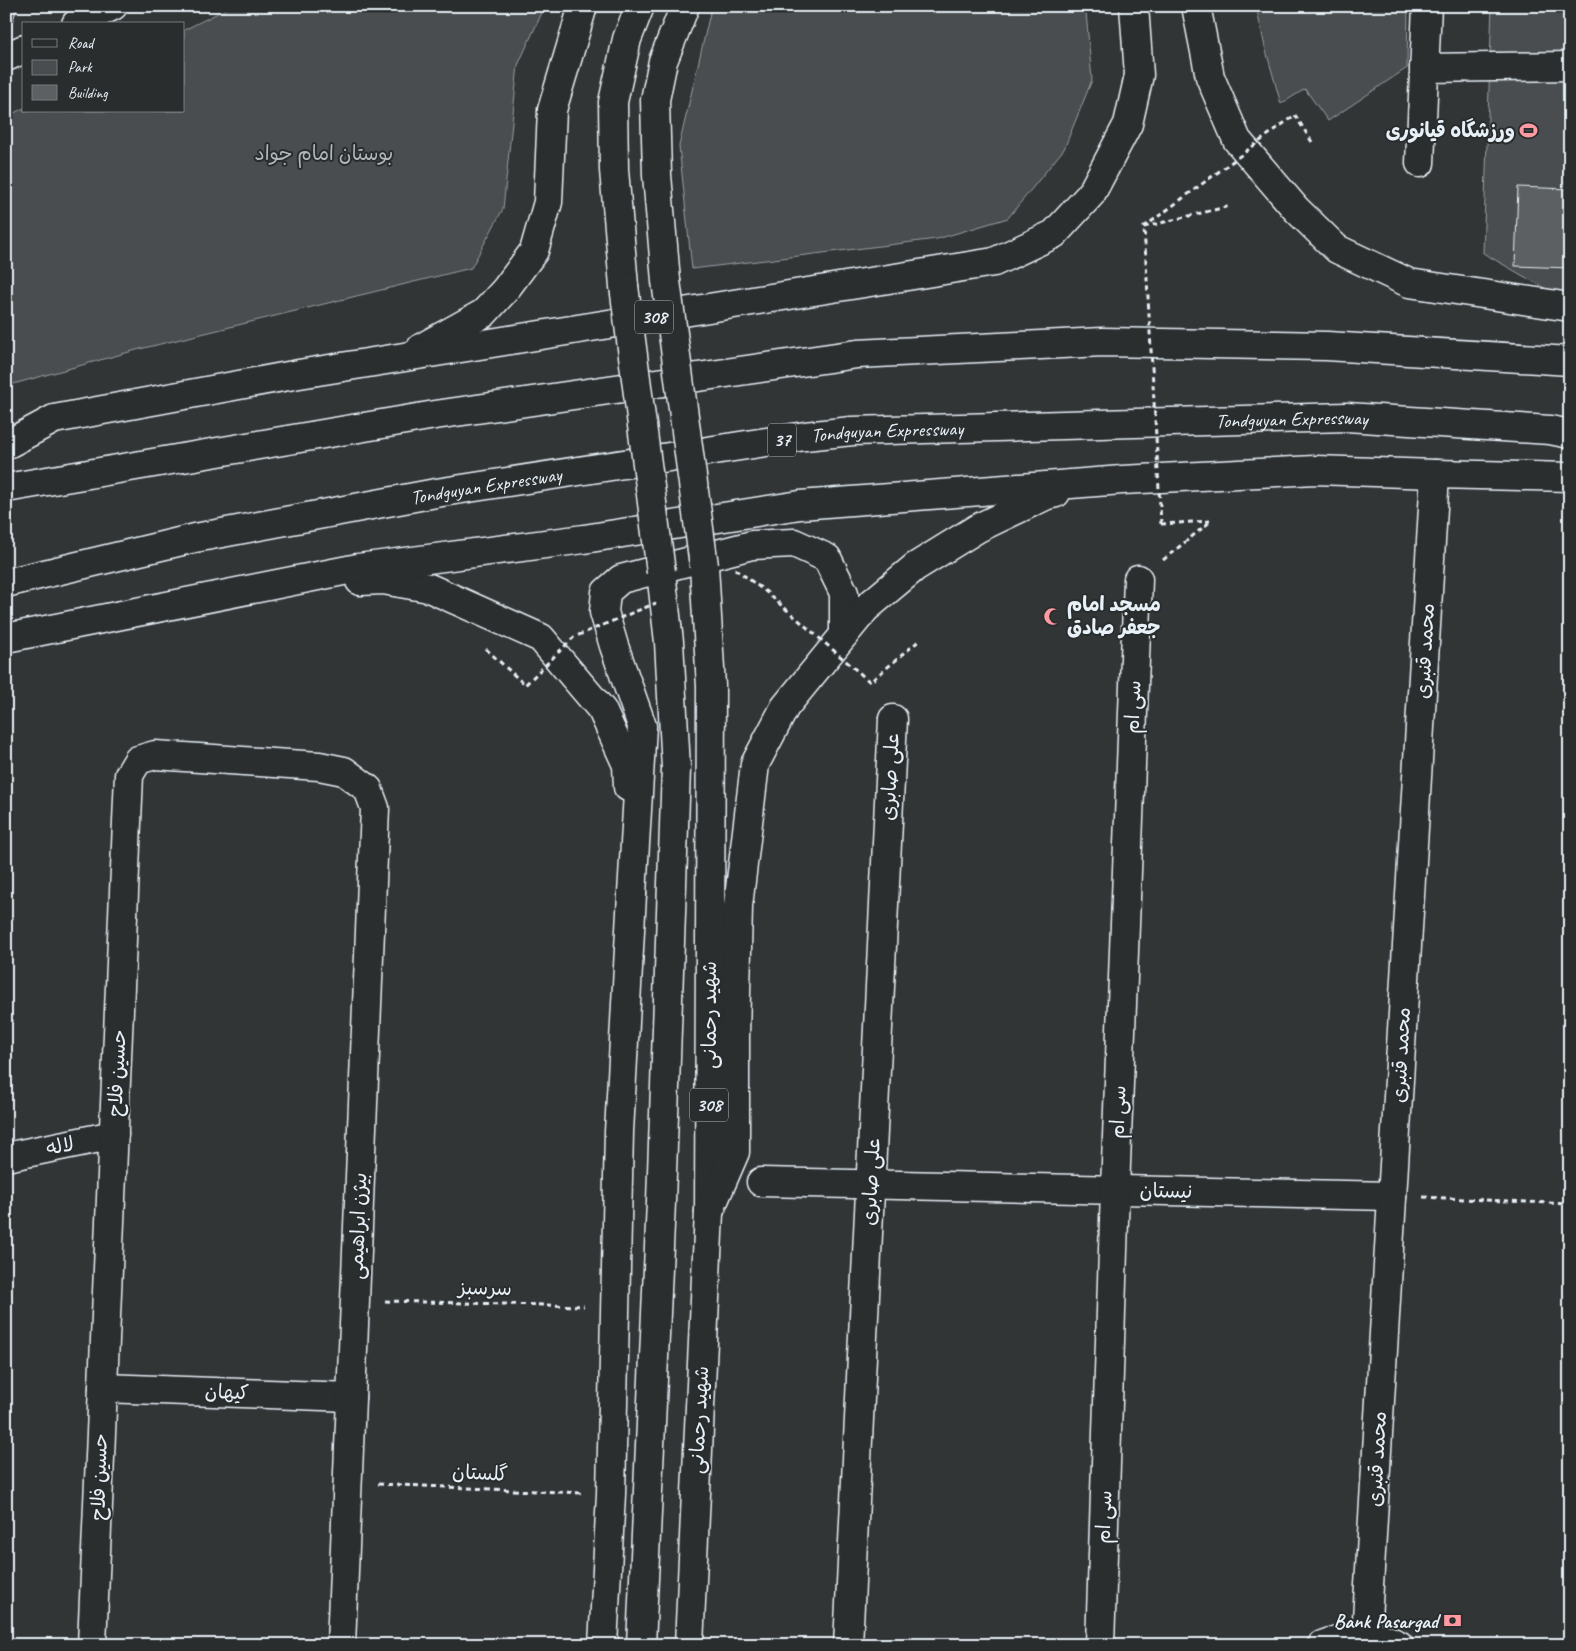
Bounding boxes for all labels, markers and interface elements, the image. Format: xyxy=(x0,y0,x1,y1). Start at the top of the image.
legend xyxy=(22,22,185,112)
text: Road xyxy=(68,34,95,53)
text: Park xyxy=(68,58,93,77)
text: Building xyxy=(68,84,108,103)
place label: ورزشگاه قیانوری xyxy=(1386,118,1515,143)
sports icon: ورزشگاه قیانوری xyxy=(1519,120,1539,140)
park label: بوستان امام جواد xyxy=(255,141,393,168)
road number: 308 xyxy=(635,300,673,334)
street label: Tondguyan Expressway xyxy=(1215,404,1371,433)
street label: Tondguyan Expressway xyxy=(810,415,966,448)
road number: 37 xyxy=(768,424,796,456)
street label: Tondguyan Expressway xyxy=(409,461,565,510)
place label: مسجد امام جعفر صادق xyxy=(1067,592,1161,640)
street label: محمد قنبری xyxy=(1410,602,1440,700)
mosque icon: مسجد امام جعفر صادق xyxy=(1043,606,1063,626)
street label: سی ام xyxy=(1120,680,1148,734)
street label: علی صابری xyxy=(875,733,905,821)
street label: شهید رحمانی xyxy=(697,961,722,1069)
street label: محمد قنبری xyxy=(1386,1006,1416,1104)
street label: حسین فلاح xyxy=(102,1029,133,1117)
street label: سی ام xyxy=(1105,1085,1133,1139)
road number: 308 xyxy=(690,1088,728,1122)
street label: لاله xyxy=(44,1131,76,1161)
street label: علی صابری xyxy=(856,1138,886,1226)
street label: بیژن ابراهیمی xyxy=(344,1172,372,1280)
street label: نیستان xyxy=(1139,1178,1193,1204)
street label: سرسبز xyxy=(456,1275,512,1301)
street label: شهید رحمانی xyxy=(684,1365,714,1475)
street label: کیهان xyxy=(204,1379,250,1405)
street label: محمد قنبری xyxy=(1362,1410,1392,1508)
street label: حسین فلاح xyxy=(85,1433,114,1521)
street label: گلستان xyxy=(451,1459,509,1487)
street label: سی ام xyxy=(1091,1490,1119,1544)
place label: Bank Pasargad xyxy=(1334,1609,1442,1634)
bank icon: Bank Pasargad xyxy=(1442,1611,1462,1631)

